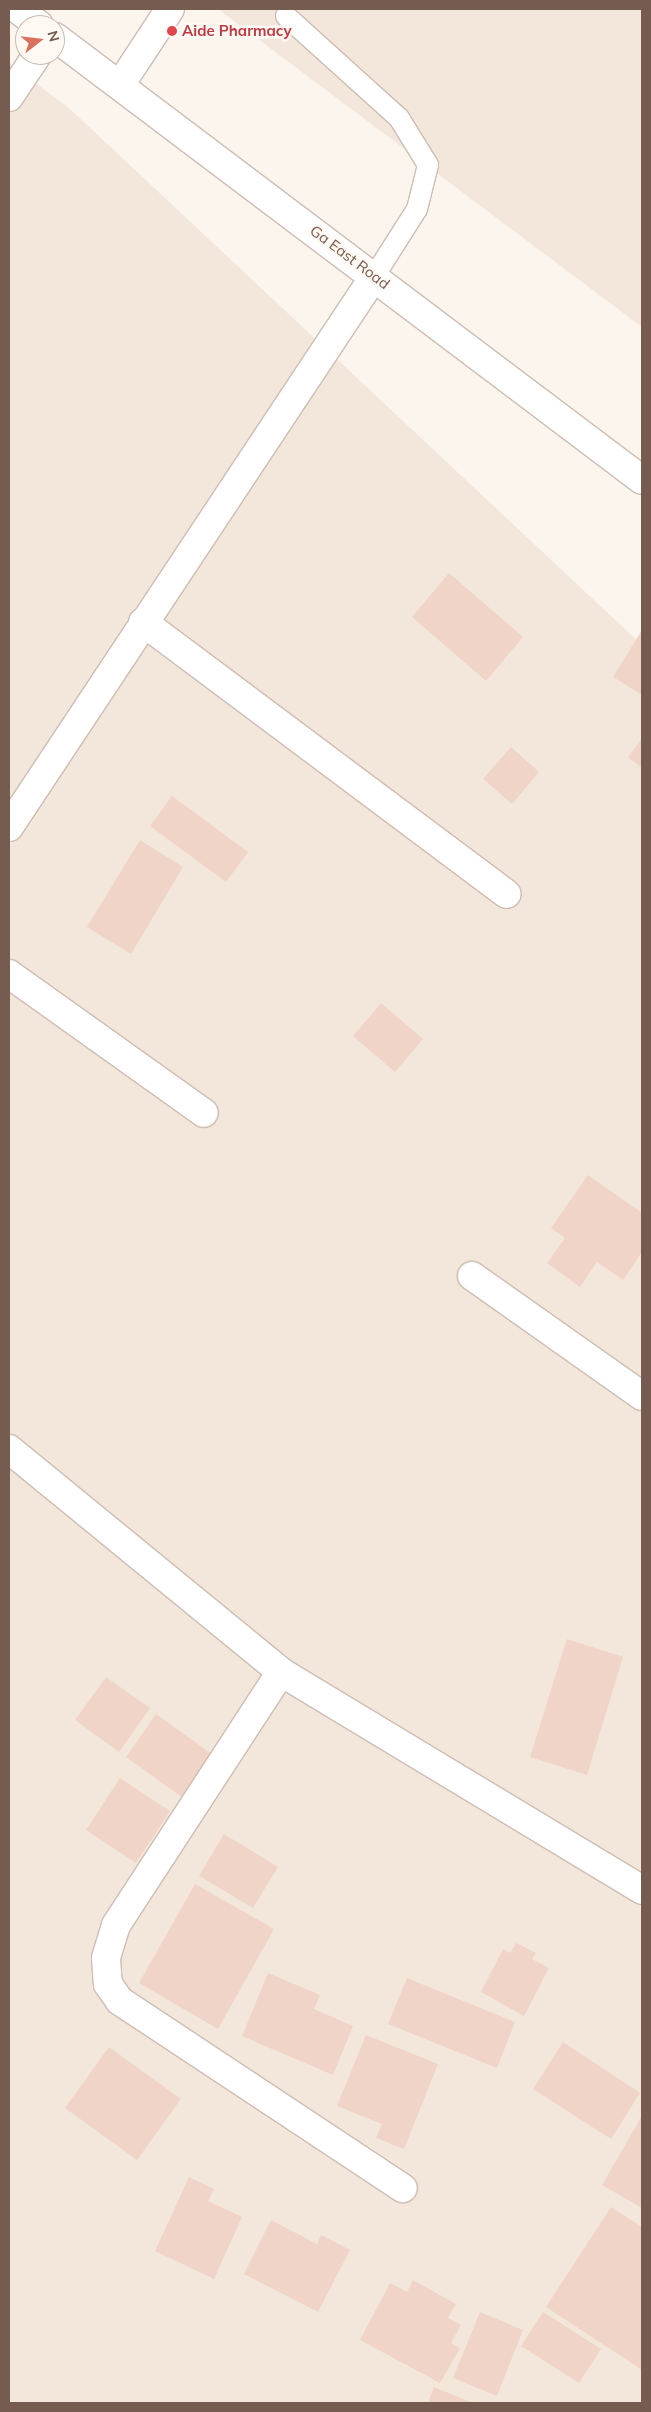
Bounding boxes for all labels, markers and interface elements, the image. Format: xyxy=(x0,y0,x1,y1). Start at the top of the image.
north arrow xyxy=(15,15,65,65)
place label: Aide Pharmacy xyxy=(182,22,292,40)
marker: Aide Pharmacy xyxy=(166,25,178,37)
text: N xyxy=(43,29,64,44)
street label: Ga East Road xyxy=(307,221,393,293)

